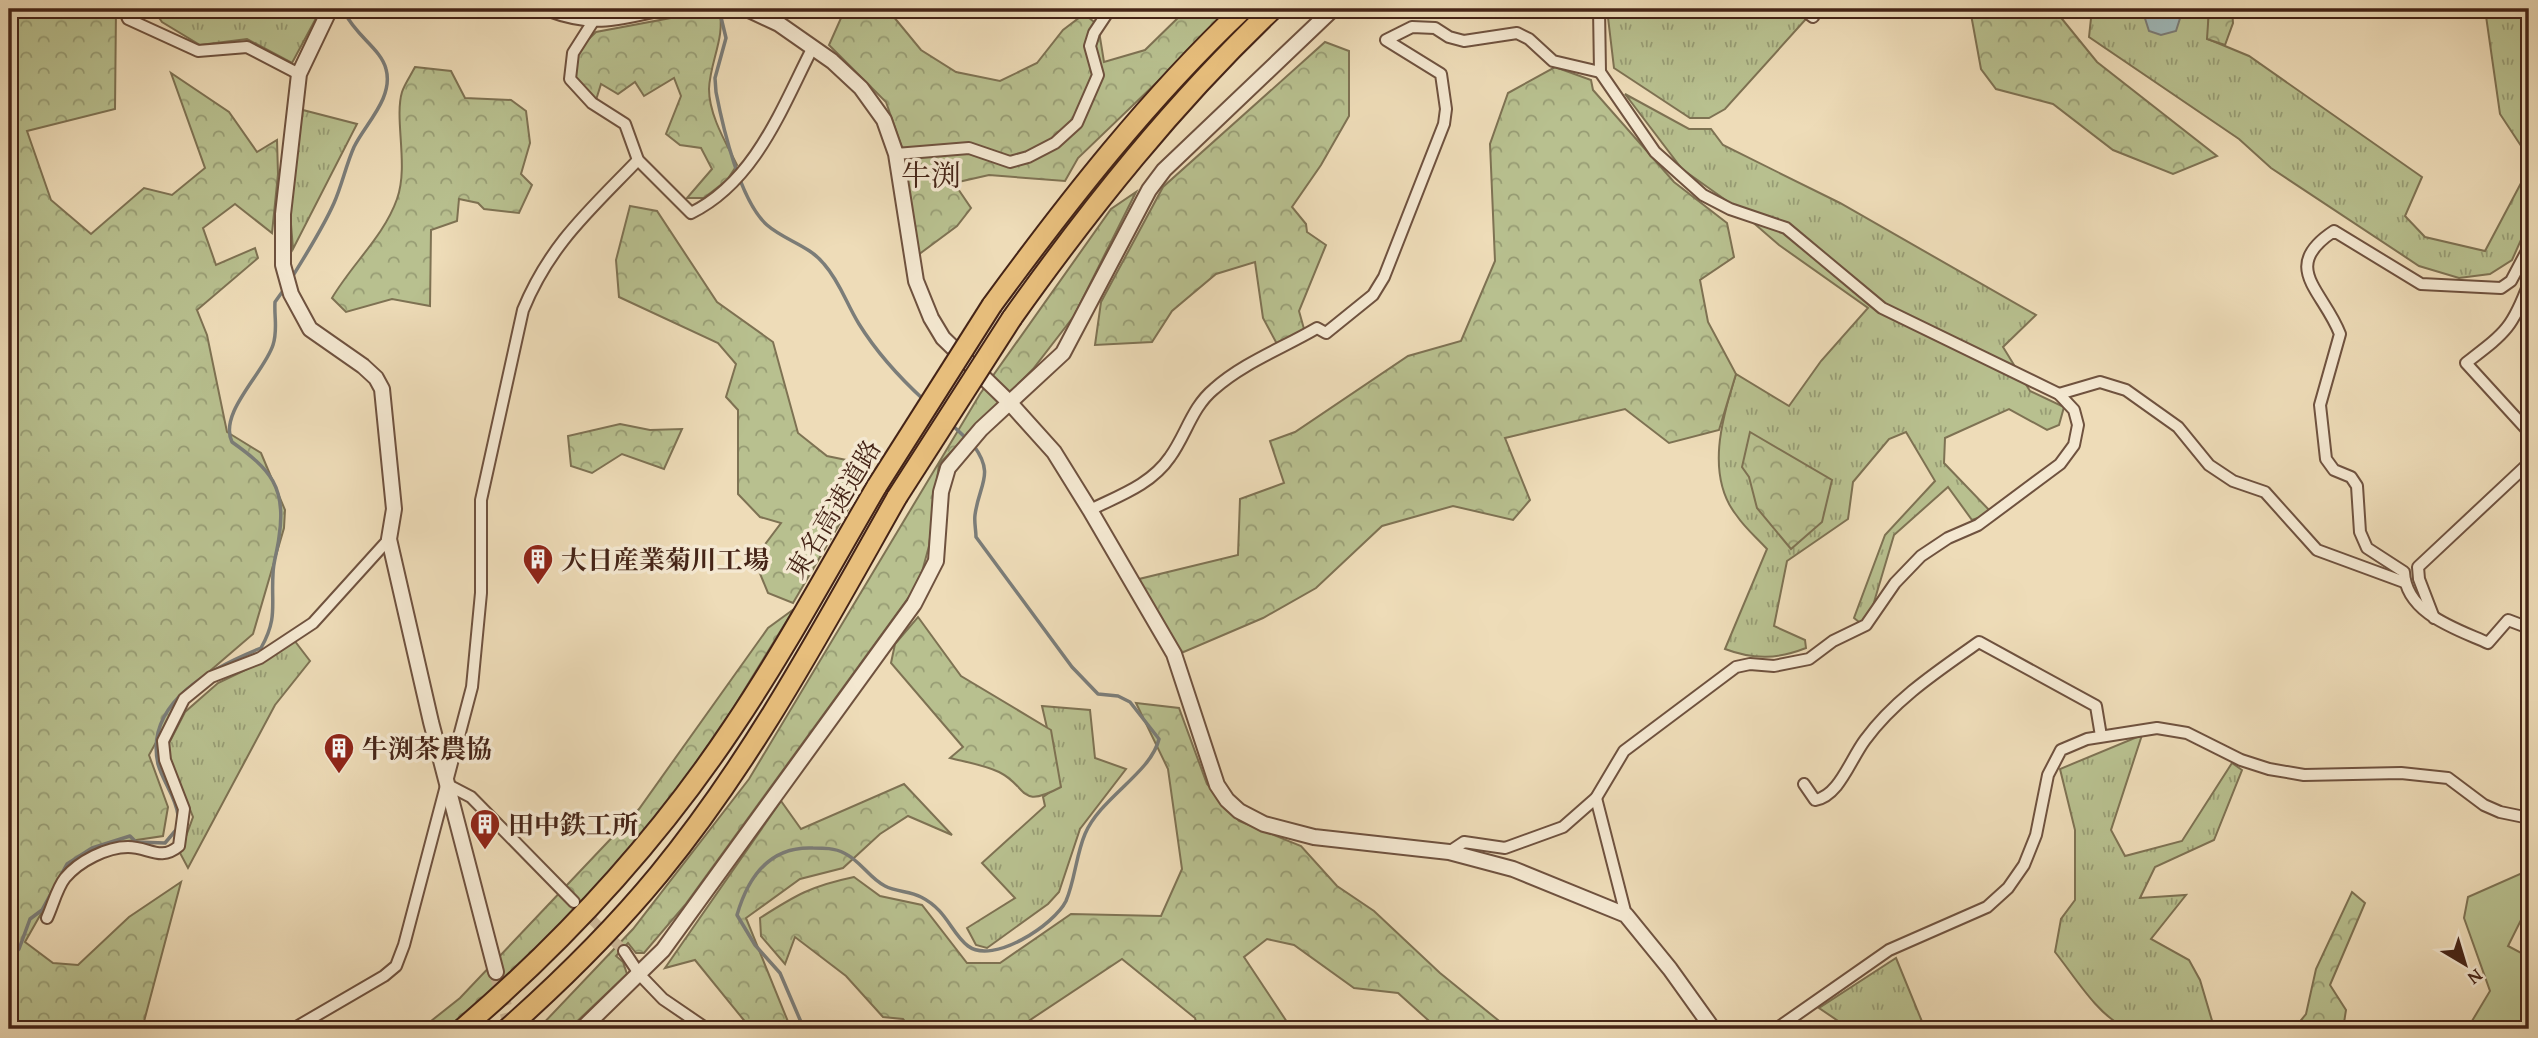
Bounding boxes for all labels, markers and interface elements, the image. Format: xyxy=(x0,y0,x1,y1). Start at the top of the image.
district label: 牛渕 xyxy=(901,153,961,197)
street label: 東名高速道路 xyxy=(776,432,890,586)
place label: 大日産業菊川工場 xyxy=(561,540,769,579)
building icon: 大日産業菊川工場 xyxy=(521,542,555,586)
place label: 牛渕茶農協 xyxy=(362,729,492,768)
building icon: 牛渕茶農協 xyxy=(322,731,356,775)
place label: 田中鉄工所 xyxy=(508,805,638,844)
building icon: 田中鉄工所 xyxy=(468,807,502,851)
north arrow xyxy=(2430,930,2500,1000)
text: N xyxy=(2462,962,2489,993)

